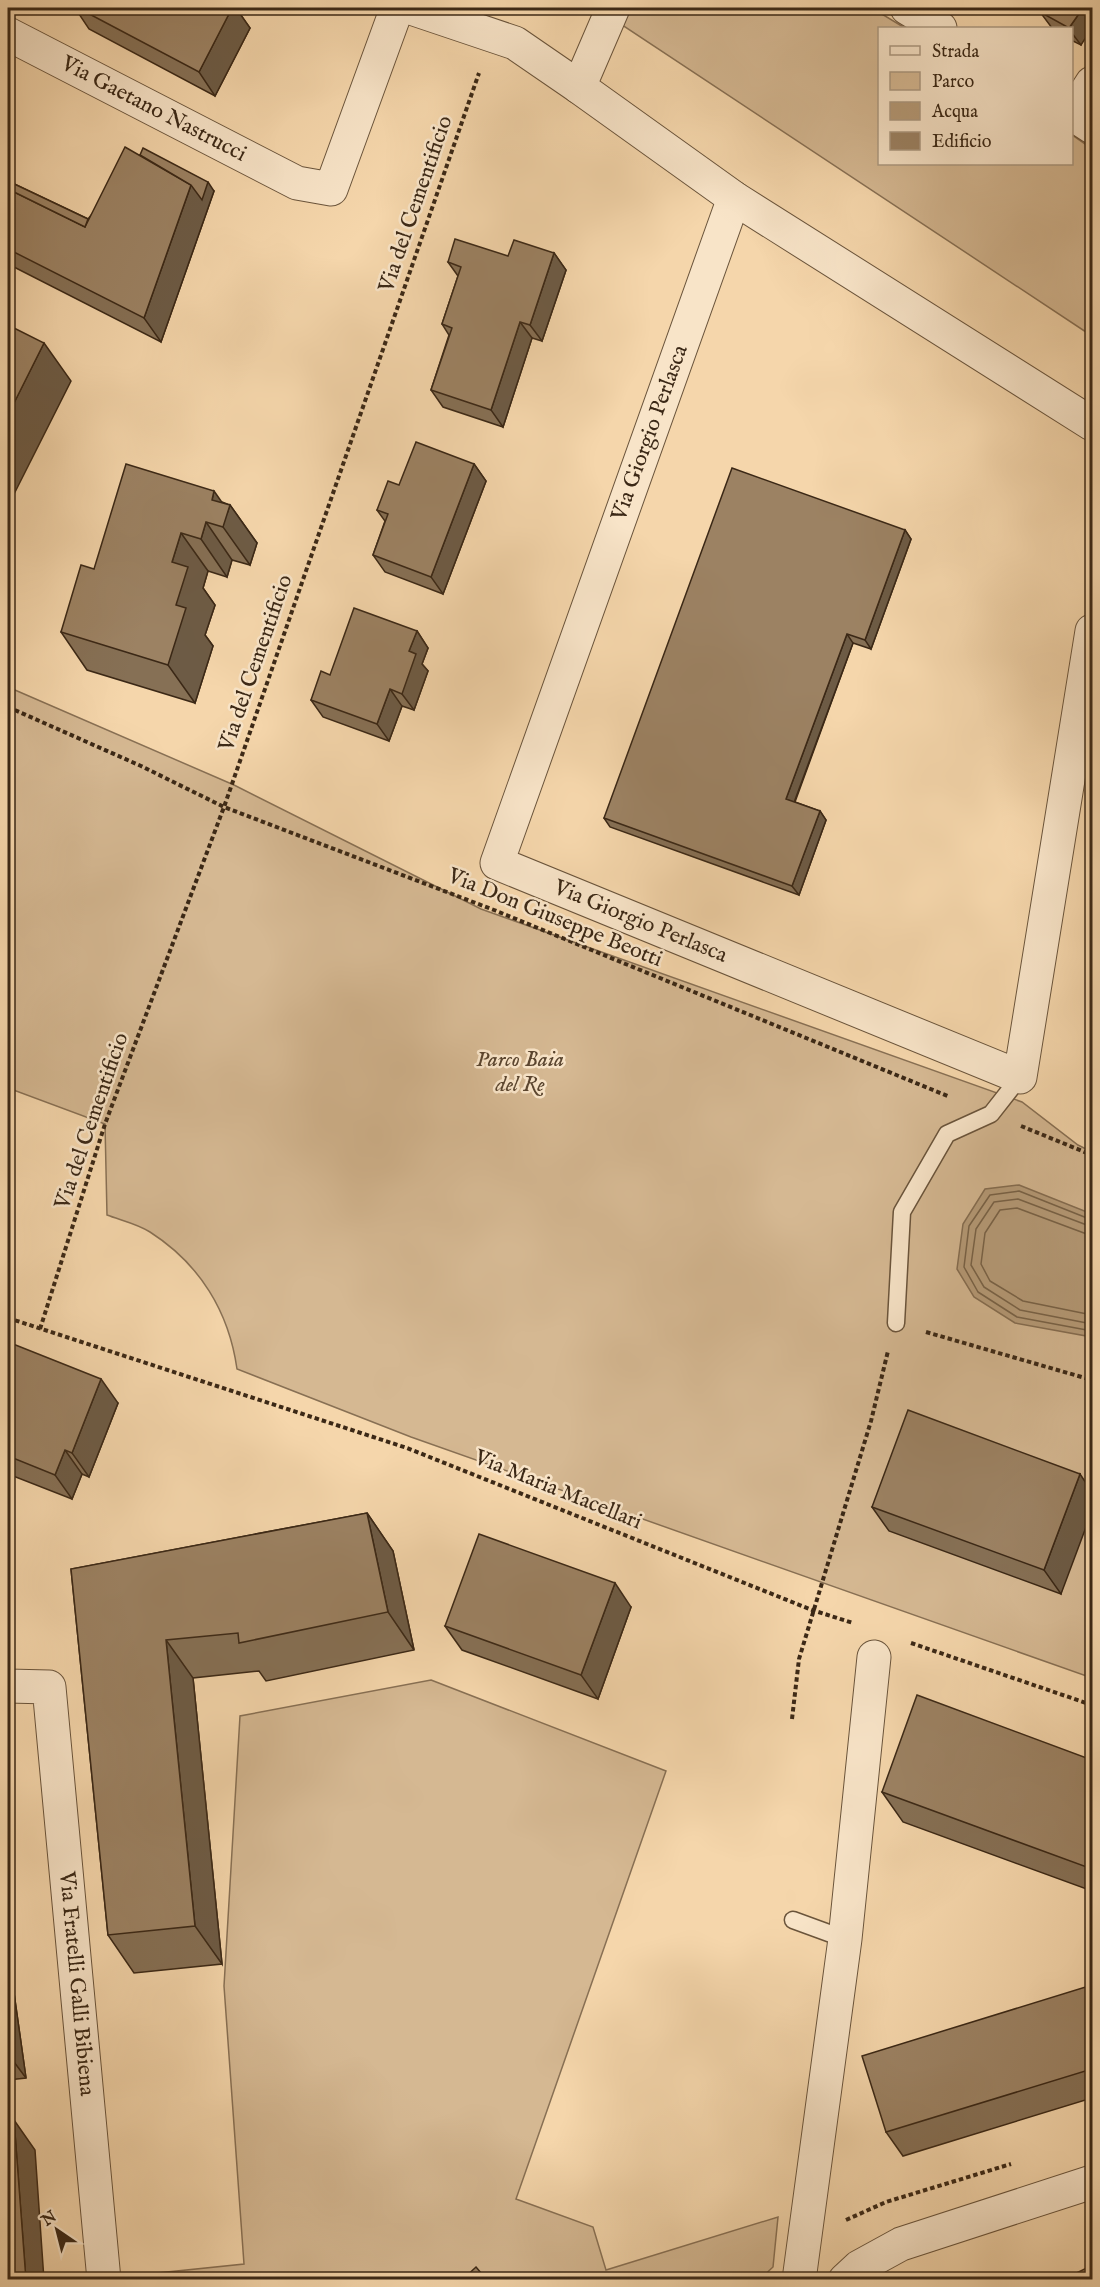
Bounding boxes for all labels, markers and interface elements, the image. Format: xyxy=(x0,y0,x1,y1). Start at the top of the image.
legend xyxy=(878,27,1073,165)
text: Strada xyxy=(932,41,979,64)
street label: Via Gaetano Nastrucci xyxy=(55,49,251,169)
text: Parco xyxy=(932,71,974,94)
text: Acqua xyxy=(931,101,978,124)
street label: Via del Cementificio xyxy=(372,112,459,297)
text: Edificio xyxy=(932,131,992,154)
street label: Via Giorgio Perlasca xyxy=(605,341,695,526)
street label: Via del Cementificio xyxy=(212,571,299,756)
street label: Via Don Giuseppe Beotti xyxy=(443,862,667,974)
street label: Via Giorgio Perlasca xyxy=(549,873,732,970)
street label: Via del Cementificio xyxy=(48,1029,135,1214)
park label: Parco Baia del Re xyxy=(476,1046,564,1099)
street label: Via Maria Macellari xyxy=(469,1443,646,1536)
street label: Via Fratelli Galli Bibiena xyxy=(52,1869,101,2098)
north arrow xyxy=(27,2200,87,2260)
text: N xyxy=(37,2207,61,2232)

